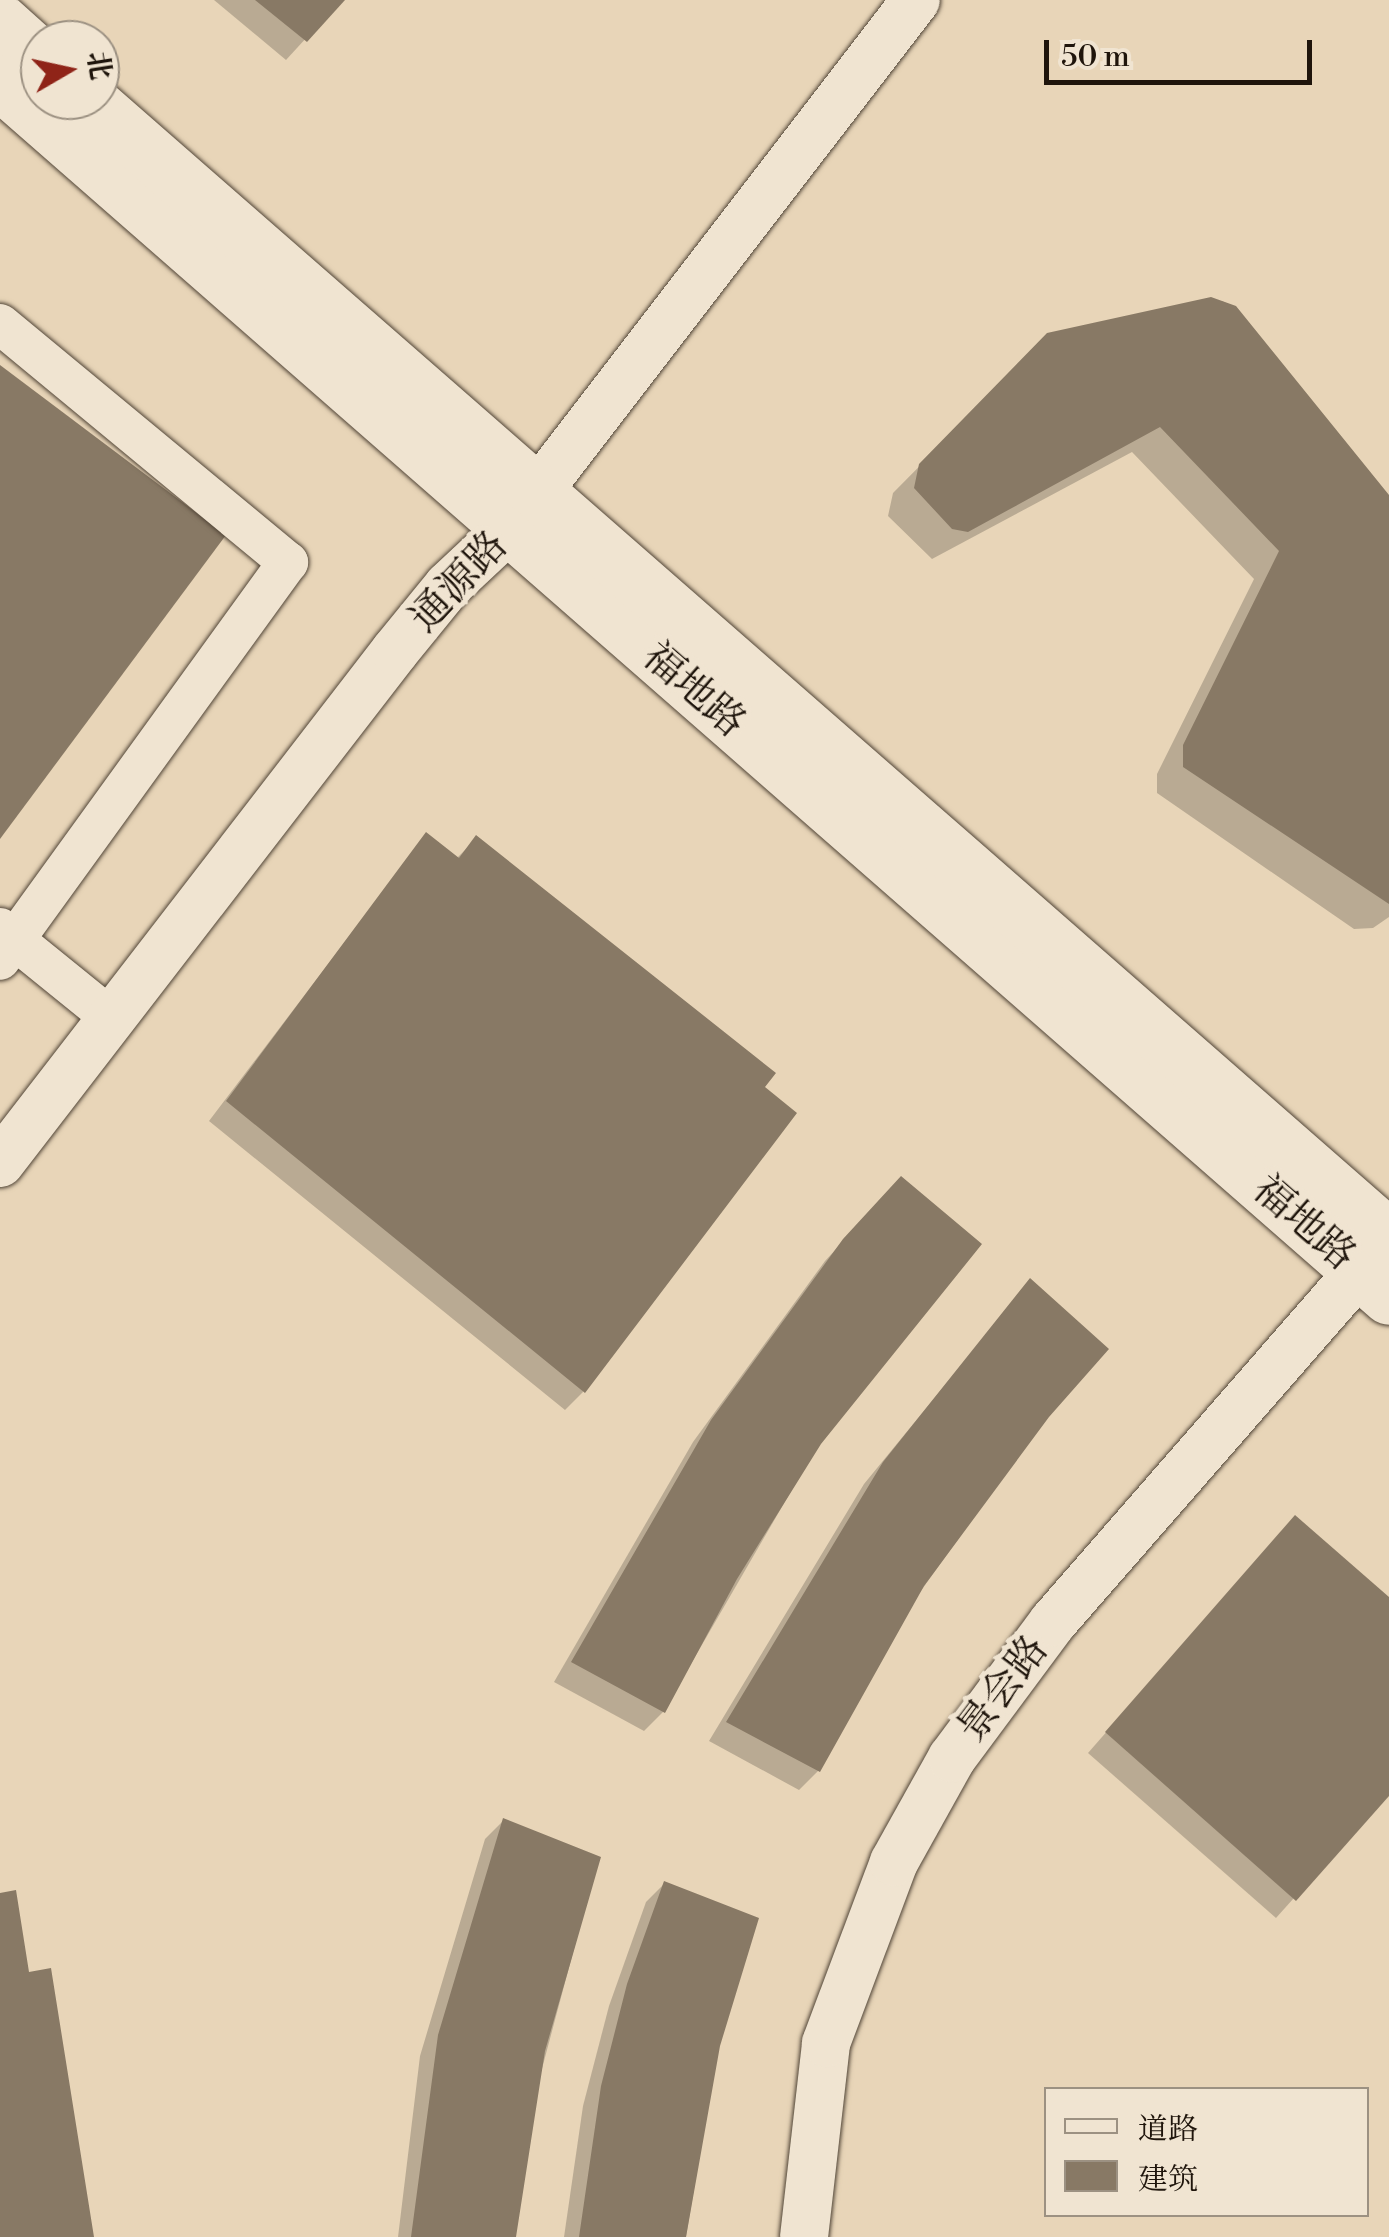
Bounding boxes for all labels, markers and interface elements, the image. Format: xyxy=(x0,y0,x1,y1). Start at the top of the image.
north arrow xyxy=(20,20,120,120)
scale bar xyxy=(1049,20,1316,82)
text: 50 m xyxy=(1061,38,1130,76)
text: 北 xyxy=(79,49,118,82)
street label: 通源路 xyxy=(401,522,517,642)
street label: 福地路 xyxy=(633,633,755,747)
street label: 福地路 xyxy=(1243,1166,1365,1280)
street label: 景会路 xyxy=(948,1627,1058,1751)
legend xyxy=(1044,2087,1369,2217)
text: 道路 xyxy=(1138,2111,1198,2149)
text: 建筑 xyxy=(1138,2161,1198,2199)

